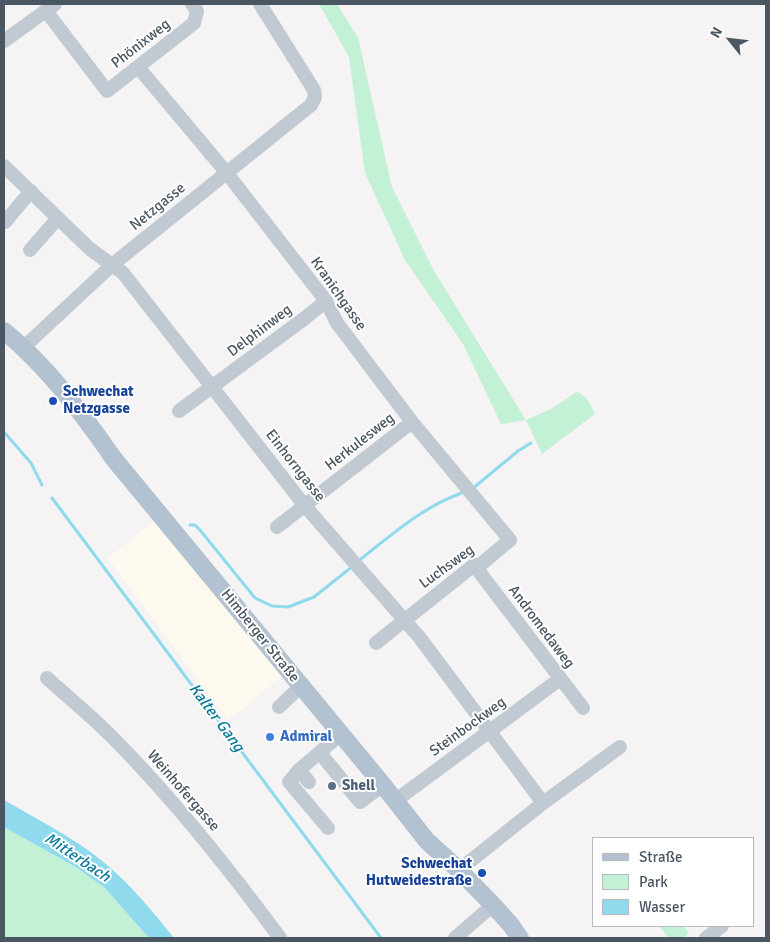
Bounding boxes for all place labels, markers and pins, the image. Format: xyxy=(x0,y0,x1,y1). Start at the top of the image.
place label: Schwechat Netzgasse xyxy=(63,383,134,418)
marker: Schwechat Netzgasse xyxy=(47,395,59,407)
place label: Admiral xyxy=(280,728,332,746)
marker: Admiral xyxy=(264,731,276,743)
place label: Shell xyxy=(342,777,375,795)
marker: Shell xyxy=(326,780,338,792)
place label: Schwechat Hutweidestraße xyxy=(366,855,472,890)
marker: Schwechat Hutweidestraße xyxy=(476,867,488,879)

